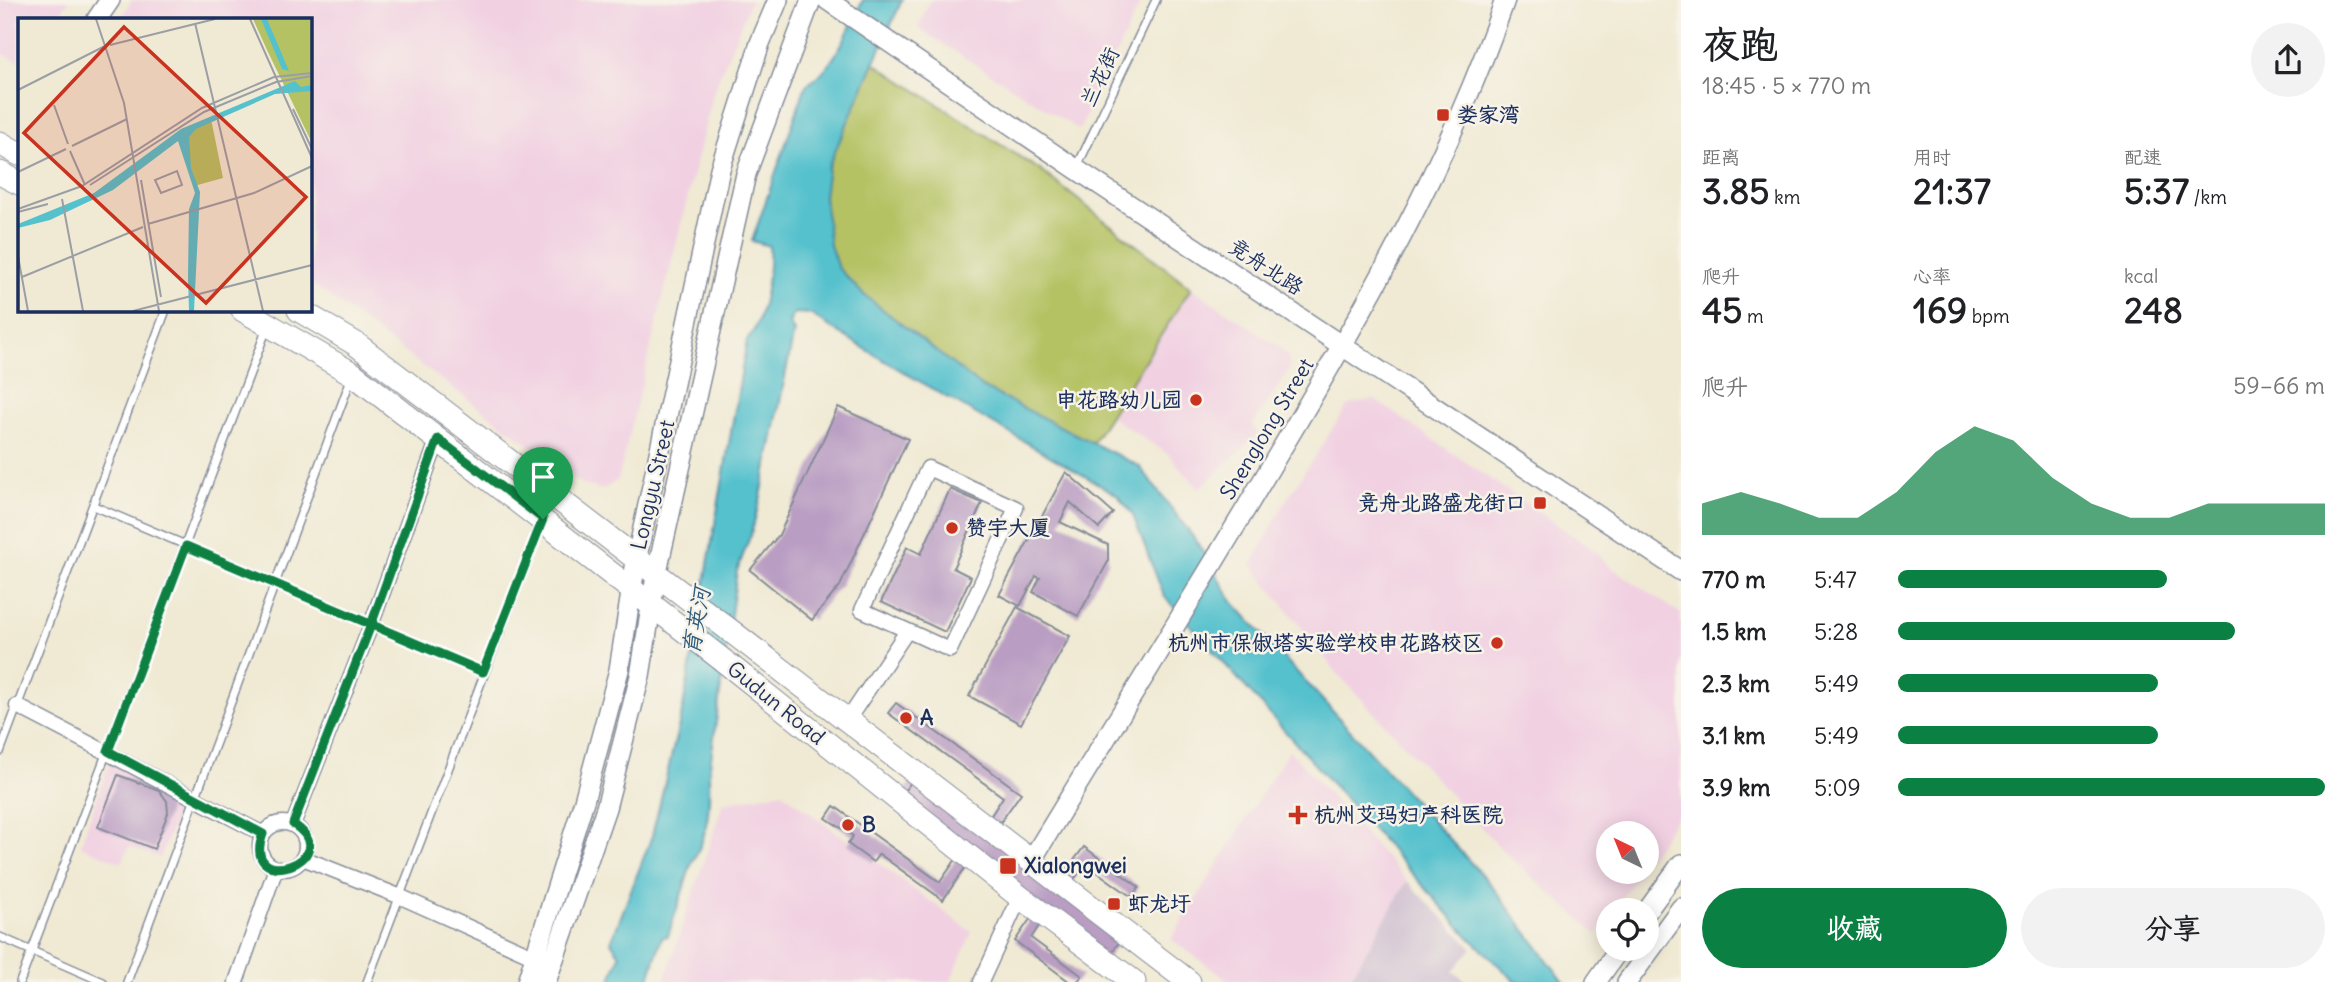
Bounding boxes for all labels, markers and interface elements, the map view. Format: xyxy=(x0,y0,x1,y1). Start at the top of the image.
inset map xyxy=(18,18,312,312)
text: 夜跑 xyxy=(1702,21,1778,68)
button: share xyxy=(2251,23,2325,97)
street label: 兰花街 xyxy=(1074,43,1125,111)
text: 18:45 · 5 × 770 m xyxy=(1702,71,1871,100)
place label: 娄家湾 xyxy=(1457,101,1520,128)
marker: 娄家湾 xyxy=(1435,107,1451,123)
text: 距离 xyxy=(1702,145,1740,169)
text: 用时 xyxy=(1913,145,1951,169)
text: 配速 xyxy=(2124,145,2162,169)
text: 3.85 xyxy=(1702,169,1769,213)
text: 21:37 xyxy=(1913,169,1991,213)
text: 5:37 xyxy=(2124,169,2189,213)
text: km xyxy=(1769,185,1800,209)
text: /km xyxy=(2189,185,2227,209)
street label: 竞舟北路 xyxy=(1224,232,1309,301)
text: 爬升 xyxy=(1702,264,1740,288)
text: 心率 xyxy=(1913,264,1951,288)
text: kcal xyxy=(2124,264,2158,288)
text: 45 xyxy=(1702,288,1742,332)
text: 169 xyxy=(1913,288,1967,332)
text: 248 xyxy=(2124,288,2183,332)
text: m xyxy=(1742,304,1764,328)
text: bpm xyxy=(1967,304,2010,328)
street label: Shenglong Street xyxy=(1214,353,1319,504)
text: 59–66 m xyxy=(2233,371,2325,400)
text: 爬升 xyxy=(1702,372,1748,401)
place label: 申花路幼儿园 xyxy=(1056,386,1182,413)
marker: 申花路幼儿园 xyxy=(1188,392,1204,408)
street label: Longyu Street xyxy=(625,417,681,552)
pin xyxy=(513,447,573,519)
icon: arrive xyxy=(524,458,562,496)
place label: 竞舟北路盛龙街口 xyxy=(1358,489,1526,516)
marker: 竞舟北路盛龙街口 xyxy=(1532,495,1548,511)
place label: 赞宇大厦 xyxy=(966,514,1050,541)
marker: 赞宇大厦 xyxy=(944,520,960,536)
text: 770 m xyxy=(1702,565,1765,594)
text: 5:47 xyxy=(1814,565,1857,594)
water label: 育英河 xyxy=(675,580,716,657)
text: 1.5 km xyxy=(1702,617,1767,646)
text: 5:28 xyxy=(1814,617,1858,646)
place label: 杭州市保俶塔实验学校申花路校区 xyxy=(1168,629,1483,656)
marker: 杭州市保俶塔实验学校申花路校区 xyxy=(1489,635,1505,651)
street label: Gudun Road xyxy=(722,655,831,750)
text: 2.3 km xyxy=(1702,669,1770,698)
text: 5:49 xyxy=(1814,669,1859,698)
place label: A xyxy=(920,704,934,731)
marker: A xyxy=(898,710,914,726)
text: 3.1 km xyxy=(1702,721,1765,750)
text: 5:49 xyxy=(1814,721,1859,750)
text: 3.9 km xyxy=(1702,773,1770,802)
text: 5:09 xyxy=(1814,773,1861,802)
place label: 杭州艾玛妇产科医院 xyxy=(1314,801,1503,828)
marker: 杭州艾玛妇产科医院 xyxy=(1288,805,1308,825)
place label: B xyxy=(862,811,876,838)
marker: B xyxy=(840,817,856,833)
north arrow xyxy=(1596,821,1659,884)
map controls xyxy=(1596,821,1659,961)
place label: Xialongwei xyxy=(1024,852,1127,879)
marker: Xialongwei xyxy=(998,856,1018,876)
button: 收藏 xyxy=(1702,888,2007,968)
button: 分享 xyxy=(2021,888,2325,968)
place label: 虾龙圩 xyxy=(1128,890,1191,917)
marker: 虾龙圩 xyxy=(1106,896,1122,912)
button: locate xyxy=(1596,898,1659,961)

